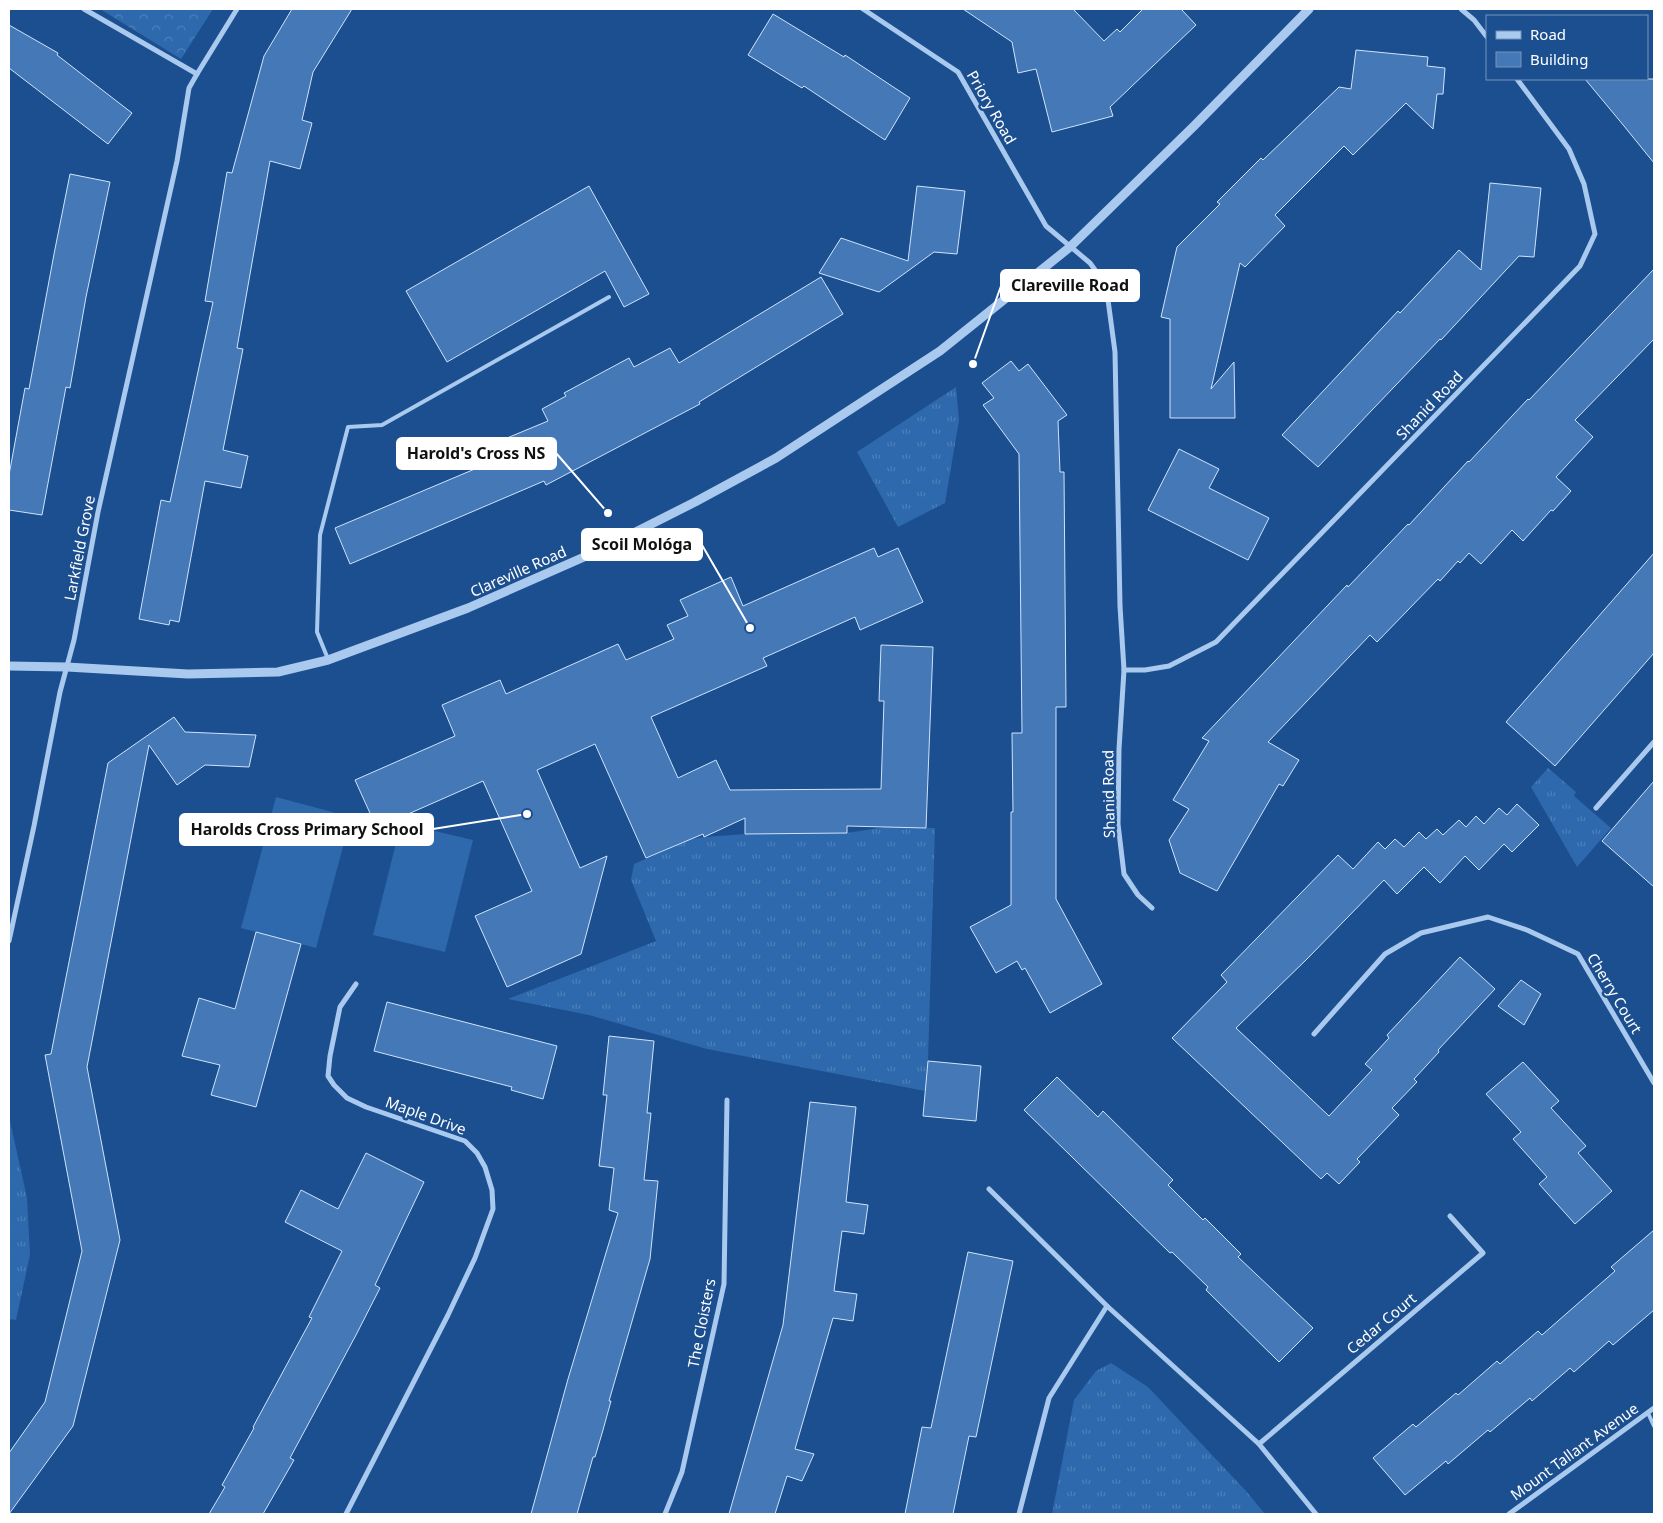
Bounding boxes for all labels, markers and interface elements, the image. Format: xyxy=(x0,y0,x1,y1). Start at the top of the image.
legend xyxy=(1486,15,1648,80)
text: Road xyxy=(1530,24,1566,44)
text: Building xyxy=(1530,49,1588,69)
street label: Priory Road xyxy=(963,66,1021,148)
callout: Clareville Road xyxy=(1001,270,1139,301)
text: Clareville Road xyxy=(1011,274,1129,296)
street label: Shanid Road xyxy=(1391,366,1467,444)
callout: Harold's Cross NS xyxy=(397,438,556,469)
text: Harold's Cross NS xyxy=(407,442,546,464)
street label: Larkfield Grove xyxy=(59,494,99,602)
callout: Scoil Mológa xyxy=(582,529,702,560)
text: Scoil Mológa xyxy=(592,533,692,555)
street label: Clareville Road xyxy=(467,541,569,601)
street label: Shanid Road xyxy=(1097,750,1119,838)
callout: Harolds Cross Primary School xyxy=(180,814,433,845)
text: Harolds Cross Primary School xyxy=(191,818,423,840)
street label: Cherry Court xyxy=(1583,949,1647,1037)
street label: Maple Drive xyxy=(383,1091,469,1139)
street label: The Cloisters xyxy=(683,1277,719,1369)
street label: Cedar Court xyxy=(1342,1288,1420,1358)
street label: Mount Tallant Avenue xyxy=(1506,1398,1642,1504)

